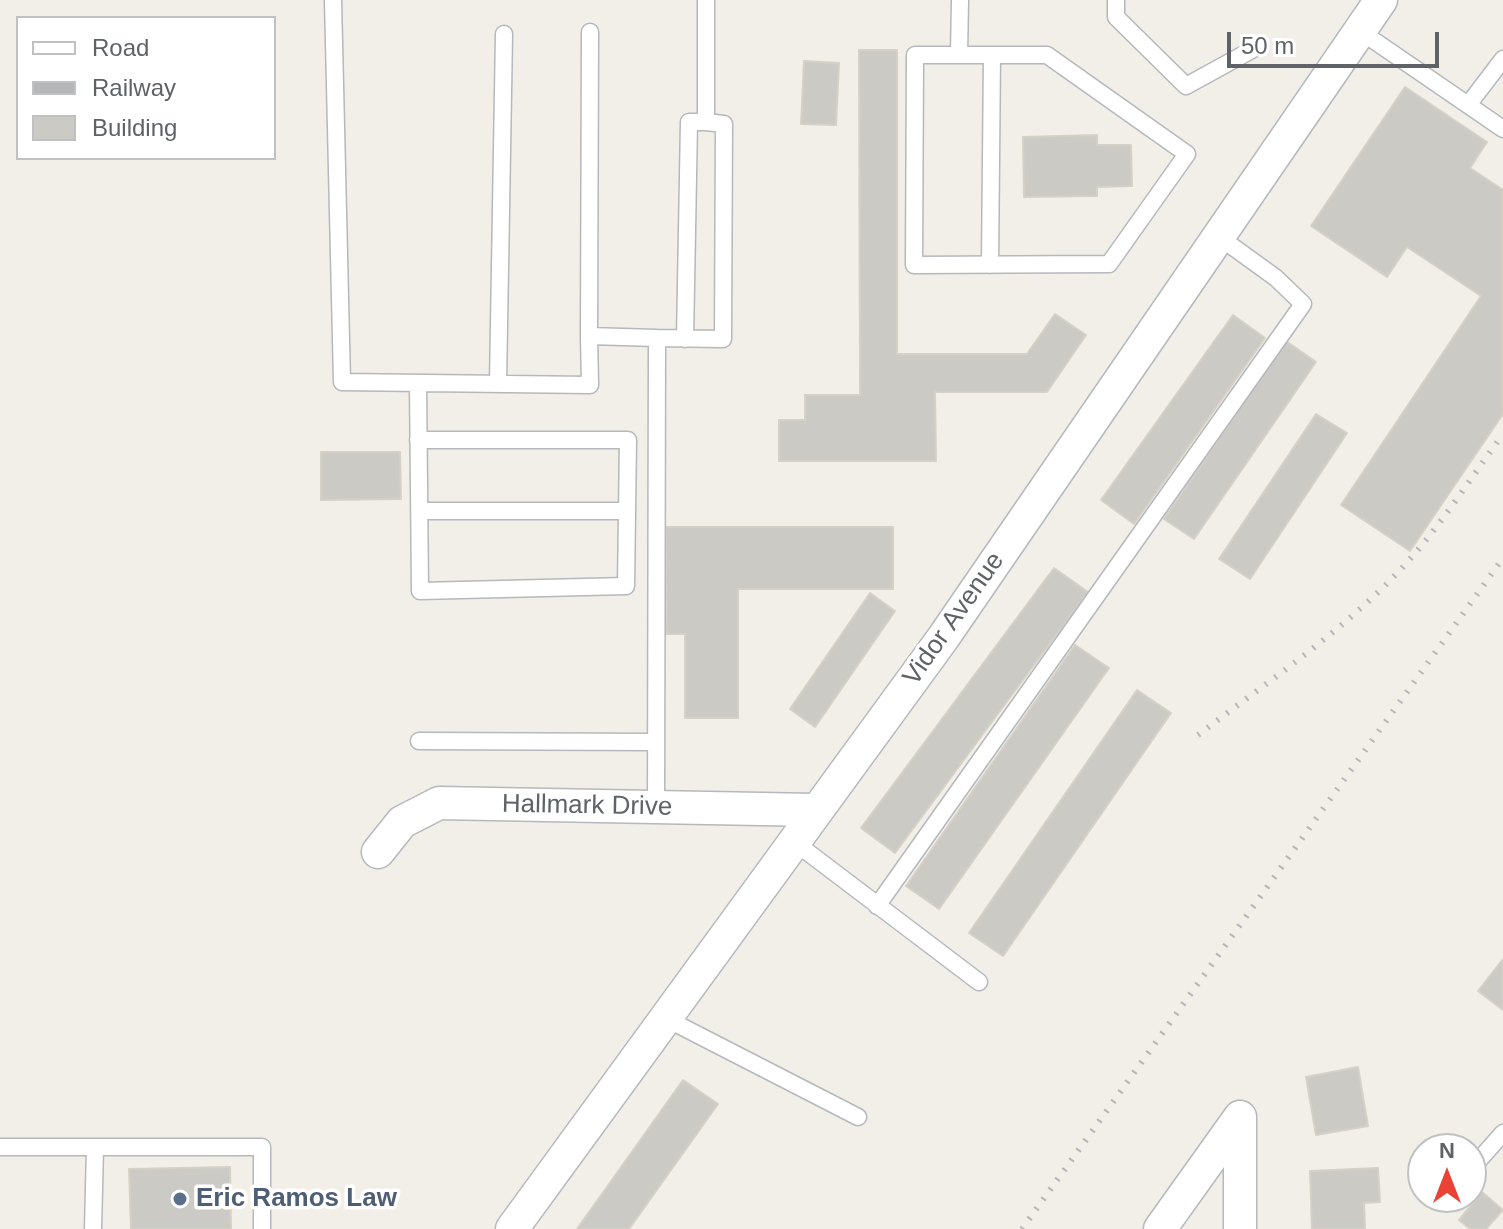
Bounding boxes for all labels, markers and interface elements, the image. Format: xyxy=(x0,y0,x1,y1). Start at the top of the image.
legend xyxy=(16,16,276,160)
scale bar xyxy=(1231,16,1443,66)
text: 50 m xyxy=(1241,32,1294,59)
text: Road xyxy=(92,34,149,61)
text: Railway xyxy=(92,74,176,101)
text: Building xyxy=(92,114,177,141)
street label: Vidor Avenue xyxy=(897,547,1011,691)
street label: Hallmark Drive xyxy=(502,789,672,823)
north arrow xyxy=(1407,1133,1487,1213)
text: N xyxy=(1439,1138,1455,1163)
place label: Eric Ramos Law xyxy=(196,1183,397,1215)
marker: Eric Ramos Law xyxy=(171,1190,189,1208)

